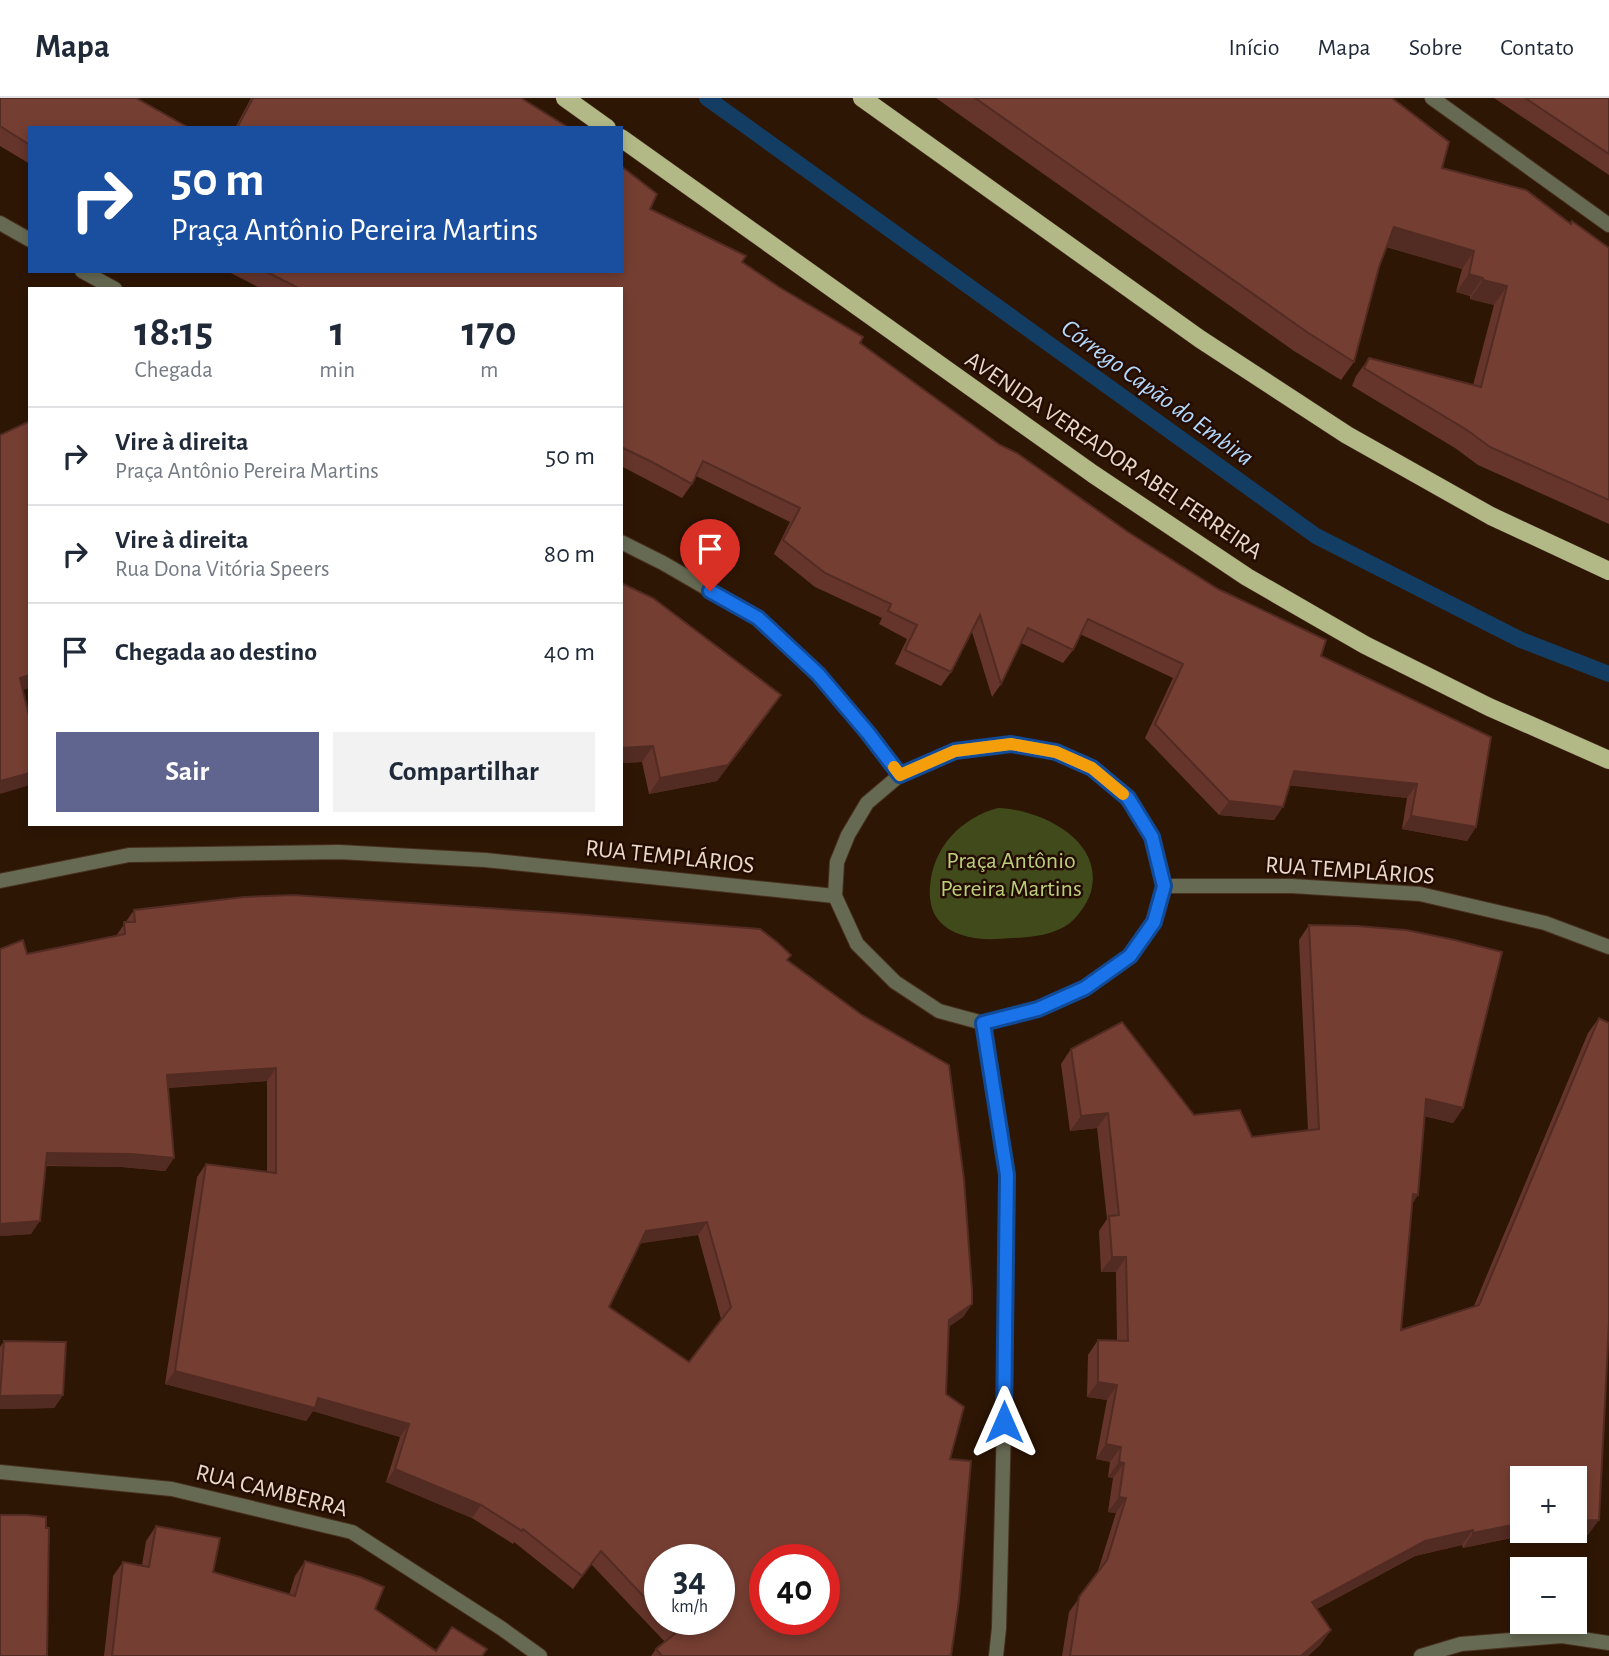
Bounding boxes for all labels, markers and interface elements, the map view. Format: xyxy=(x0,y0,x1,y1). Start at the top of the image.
text: Mapa xyxy=(35,31,110,64)
text: Início xyxy=(1228,36,1280,60)
text: Mapa xyxy=(1318,36,1371,60)
text: Sobre xyxy=(1409,36,1462,60)
text: Contato xyxy=(1500,36,1574,60)
icon: right xyxy=(56,154,147,245)
text: 50 m xyxy=(171,156,265,205)
text: Praça Antônio Pereira Martins xyxy=(171,214,538,246)
text: 18:15 xyxy=(134,311,213,353)
text: 1 xyxy=(330,311,345,353)
text: 170 xyxy=(462,311,517,353)
water label: Córrego Capão do Embira xyxy=(1057,315,1258,471)
street label: AVENIDA VEREADOR ABEL FERREIRA xyxy=(961,347,1266,564)
text: Chegada xyxy=(135,359,213,382)
text: min xyxy=(319,359,355,382)
text: m xyxy=(480,359,498,382)
text: Vire à direita xyxy=(115,429,249,455)
icon: right xyxy=(56,437,94,475)
text: 50 m xyxy=(545,443,595,469)
text: Praça Antônio Pereira Martins xyxy=(115,460,379,483)
pin xyxy=(680,519,740,591)
text: Vire à direita xyxy=(115,527,249,553)
icon: arrive xyxy=(691,530,729,568)
icon: right xyxy=(56,535,94,573)
text: 80 m xyxy=(544,541,595,567)
text: Rua Dona Vitória Speers xyxy=(115,558,329,581)
icon: arrive xyxy=(56,633,94,671)
text: Chegada ao destino xyxy=(115,639,317,665)
text: 40 m xyxy=(544,639,595,665)
button: Sair xyxy=(56,732,319,812)
button: Compartilhar xyxy=(333,732,595,812)
street label: RUA TEMPLÁRIOS xyxy=(584,834,756,878)
park label: Praça Antônio Pereira Martins xyxy=(940,849,1082,901)
street label: RUA TEMPLÁRIOS xyxy=(1264,851,1436,889)
position arrow xyxy=(967,1385,1041,1459)
street label: RUA CAMBERRA xyxy=(193,1461,350,1521)
map controls xyxy=(1510,1466,1587,1634)
button: + xyxy=(1510,1466,1587,1543)
speed limit sign: 40 xyxy=(749,1544,840,1635)
button: − xyxy=(1510,1557,1587,1634)
text: 34 xyxy=(673,1563,706,1598)
text: km/h xyxy=(671,1598,708,1616)

